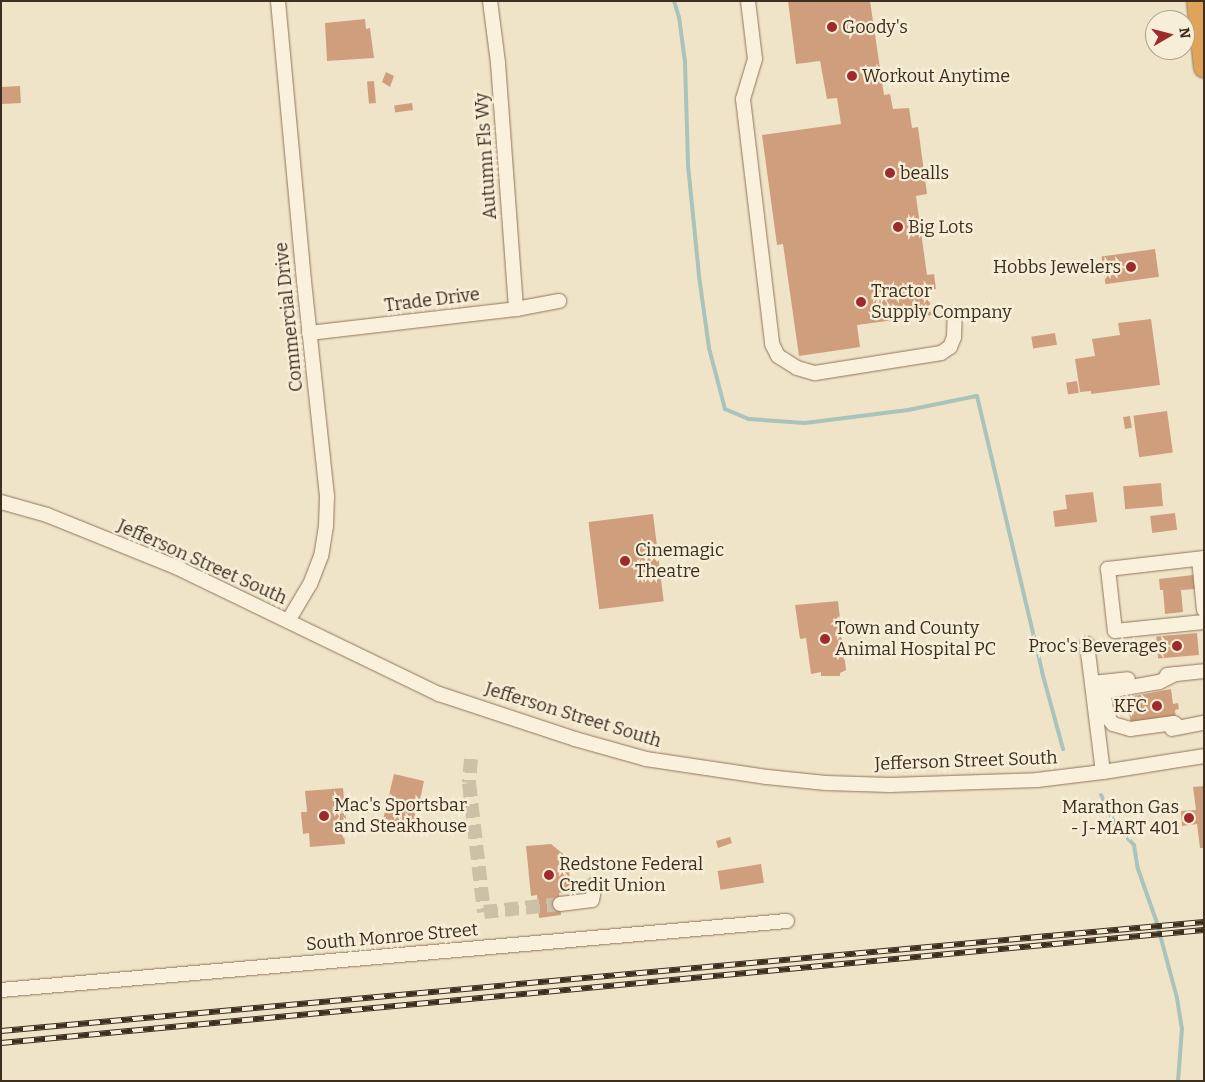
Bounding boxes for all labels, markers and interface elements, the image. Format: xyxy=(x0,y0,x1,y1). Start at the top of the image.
north arrow xyxy=(1145,10,1195,60)
place label: Goody's xyxy=(842,16,908,38)
marker: Goody's xyxy=(826,21,838,33)
text: N xyxy=(1175,26,1194,40)
place label: Workout Anytime xyxy=(862,65,1010,87)
marker: Workout Anytime xyxy=(846,70,858,82)
street label: Autumn Fls Wy xyxy=(471,92,501,220)
place label: bealls xyxy=(900,162,949,184)
marker: bealls xyxy=(884,167,896,179)
place label: Big Lots xyxy=(908,216,973,238)
marker: Big Lots xyxy=(892,221,904,233)
street label: Commercial Drive xyxy=(270,241,308,393)
place label: Hobbs Jewelers xyxy=(993,256,1121,278)
marker: Hobbs Jewelers xyxy=(1125,261,1137,273)
place label: Tractor Supply Company xyxy=(871,281,1012,324)
street label: Trade Drive xyxy=(383,283,481,317)
marker: Tractor Supply Company xyxy=(855,296,867,308)
street label: Jefferson Street South xyxy=(114,515,290,609)
place label: Cinemagic Theatre xyxy=(635,540,724,582)
marker: Cinemagic Theatre xyxy=(619,555,631,567)
place label: Town and County Animal Hospital PC xyxy=(835,618,996,660)
marker: Town and County Animal Hospital PC xyxy=(819,633,831,645)
place label: Proc's Beverages xyxy=(1028,635,1167,657)
marker: Proc's Beverages xyxy=(1171,640,1183,652)
street label: Jefferson Street South xyxy=(482,678,664,752)
place label: KFC xyxy=(1114,695,1147,717)
marker: KFC xyxy=(1151,700,1163,712)
street label: Jefferson Street South xyxy=(874,747,1058,775)
place label: Mac's Sportsbar and Steakhouse xyxy=(334,795,467,838)
place label: Marathon Gas - J-MART 401 xyxy=(1062,797,1179,840)
marker: Mac's Sportsbar and Steakhouse xyxy=(318,810,330,822)
marker: Marathon Gas - J-MART 401 xyxy=(1183,812,1195,824)
place label: Redstone Federal Credit Union xyxy=(559,854,703,896)
marker: Redstone Federal Credit Union xyxy=(543,869,555,881)
street label: South Monroe Street xyxy=(305,919,479,955)

